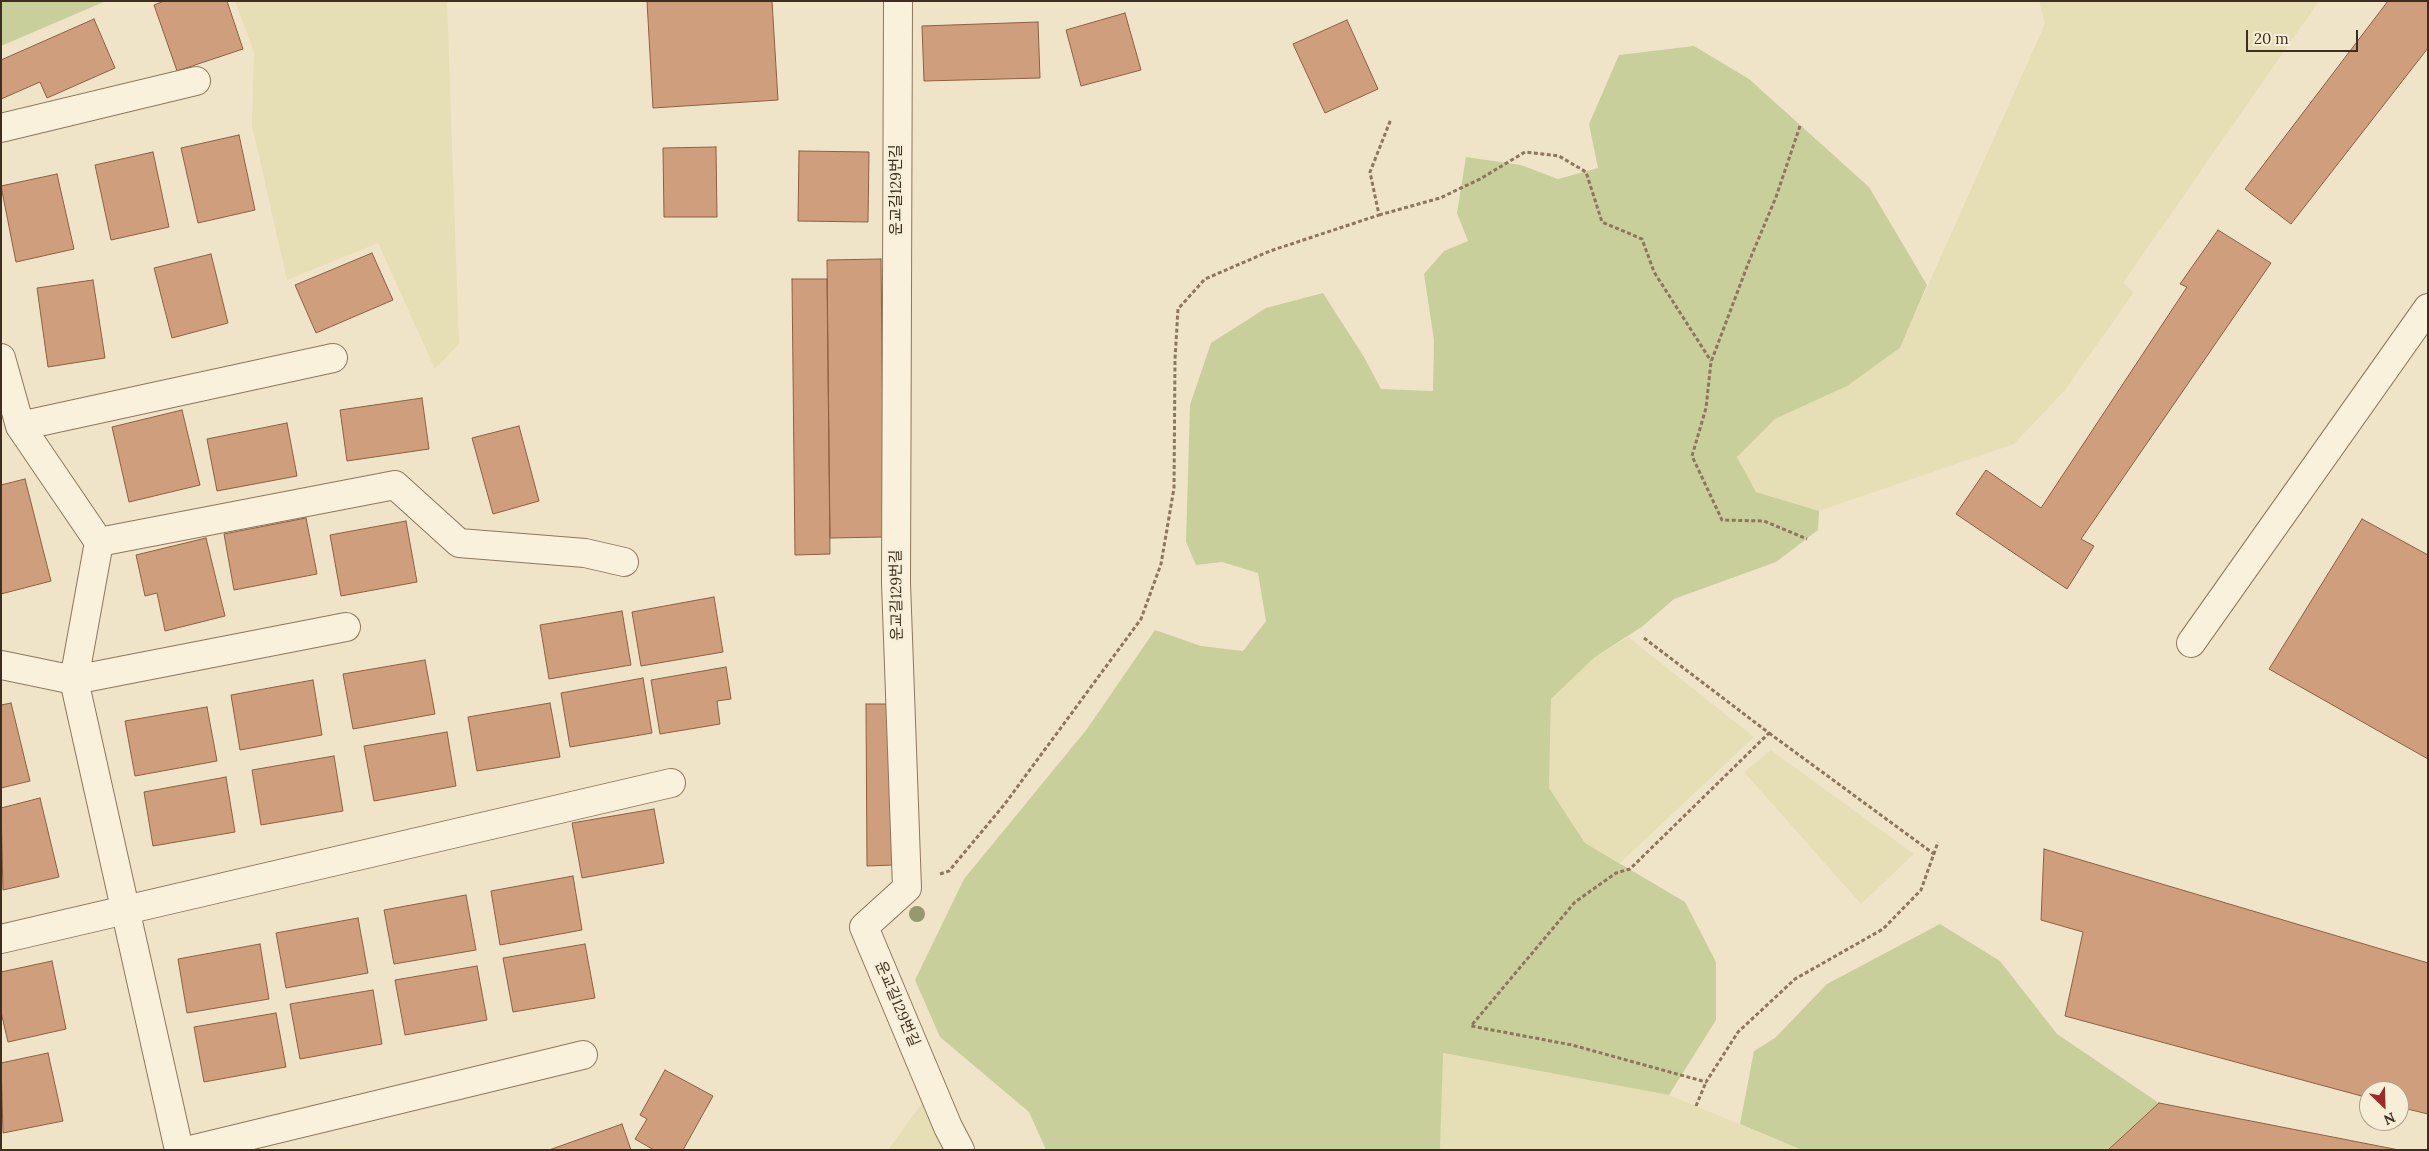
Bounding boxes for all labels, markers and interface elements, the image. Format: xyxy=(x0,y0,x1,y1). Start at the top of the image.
scale bar xyxy=(2249,20,2362,52)
text: 20 m xyxy=(2254,29,2289,48)
street label: 운교길129번길 xyxy=(888,144,906,236)
street label: 운교길129번길 xyxy=(887,549,907,641)
street label: 운교길129번길 xyxy=(871,959,923,1049)
north arrow xyxy=(2359,1081,2409,1131)
text: N xyxy=(2381,1108,2398,1129)

